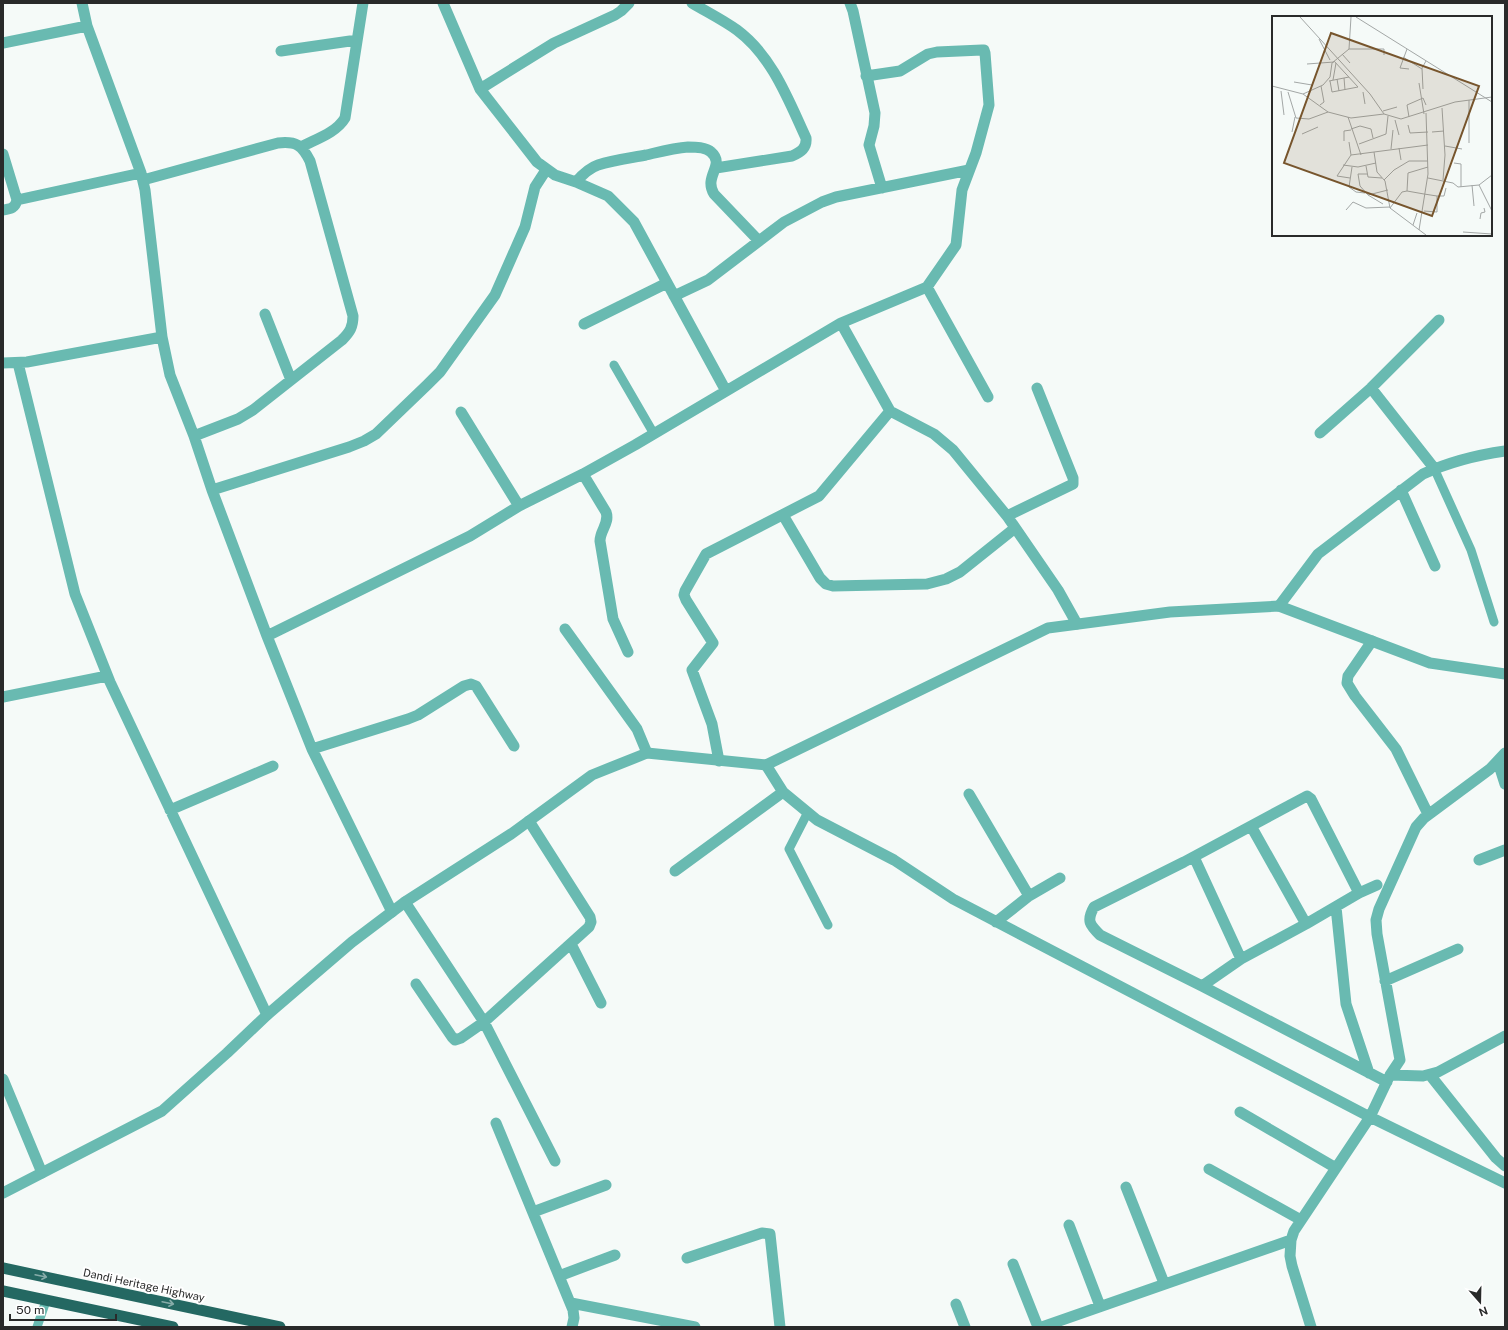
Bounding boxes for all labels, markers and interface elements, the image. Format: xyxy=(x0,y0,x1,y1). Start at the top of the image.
inset map xyxy=(1272,16,1492,236)
street label: Dandi Heritage Highway xyxy=(82,1266,206,1304)
one-way arrow xyxy=(34,1273,47,1281)
north arrow xyxy=(1460,1282,1500,1322)
scale bar xyxy=(10,1296,116,1322)
one-way arrow xyxy=(161,1300,174,1308)
text: 50 m xyxy=(16,1303,44,1317)
text: N xyxy=(1477,1304,1490,1319)

